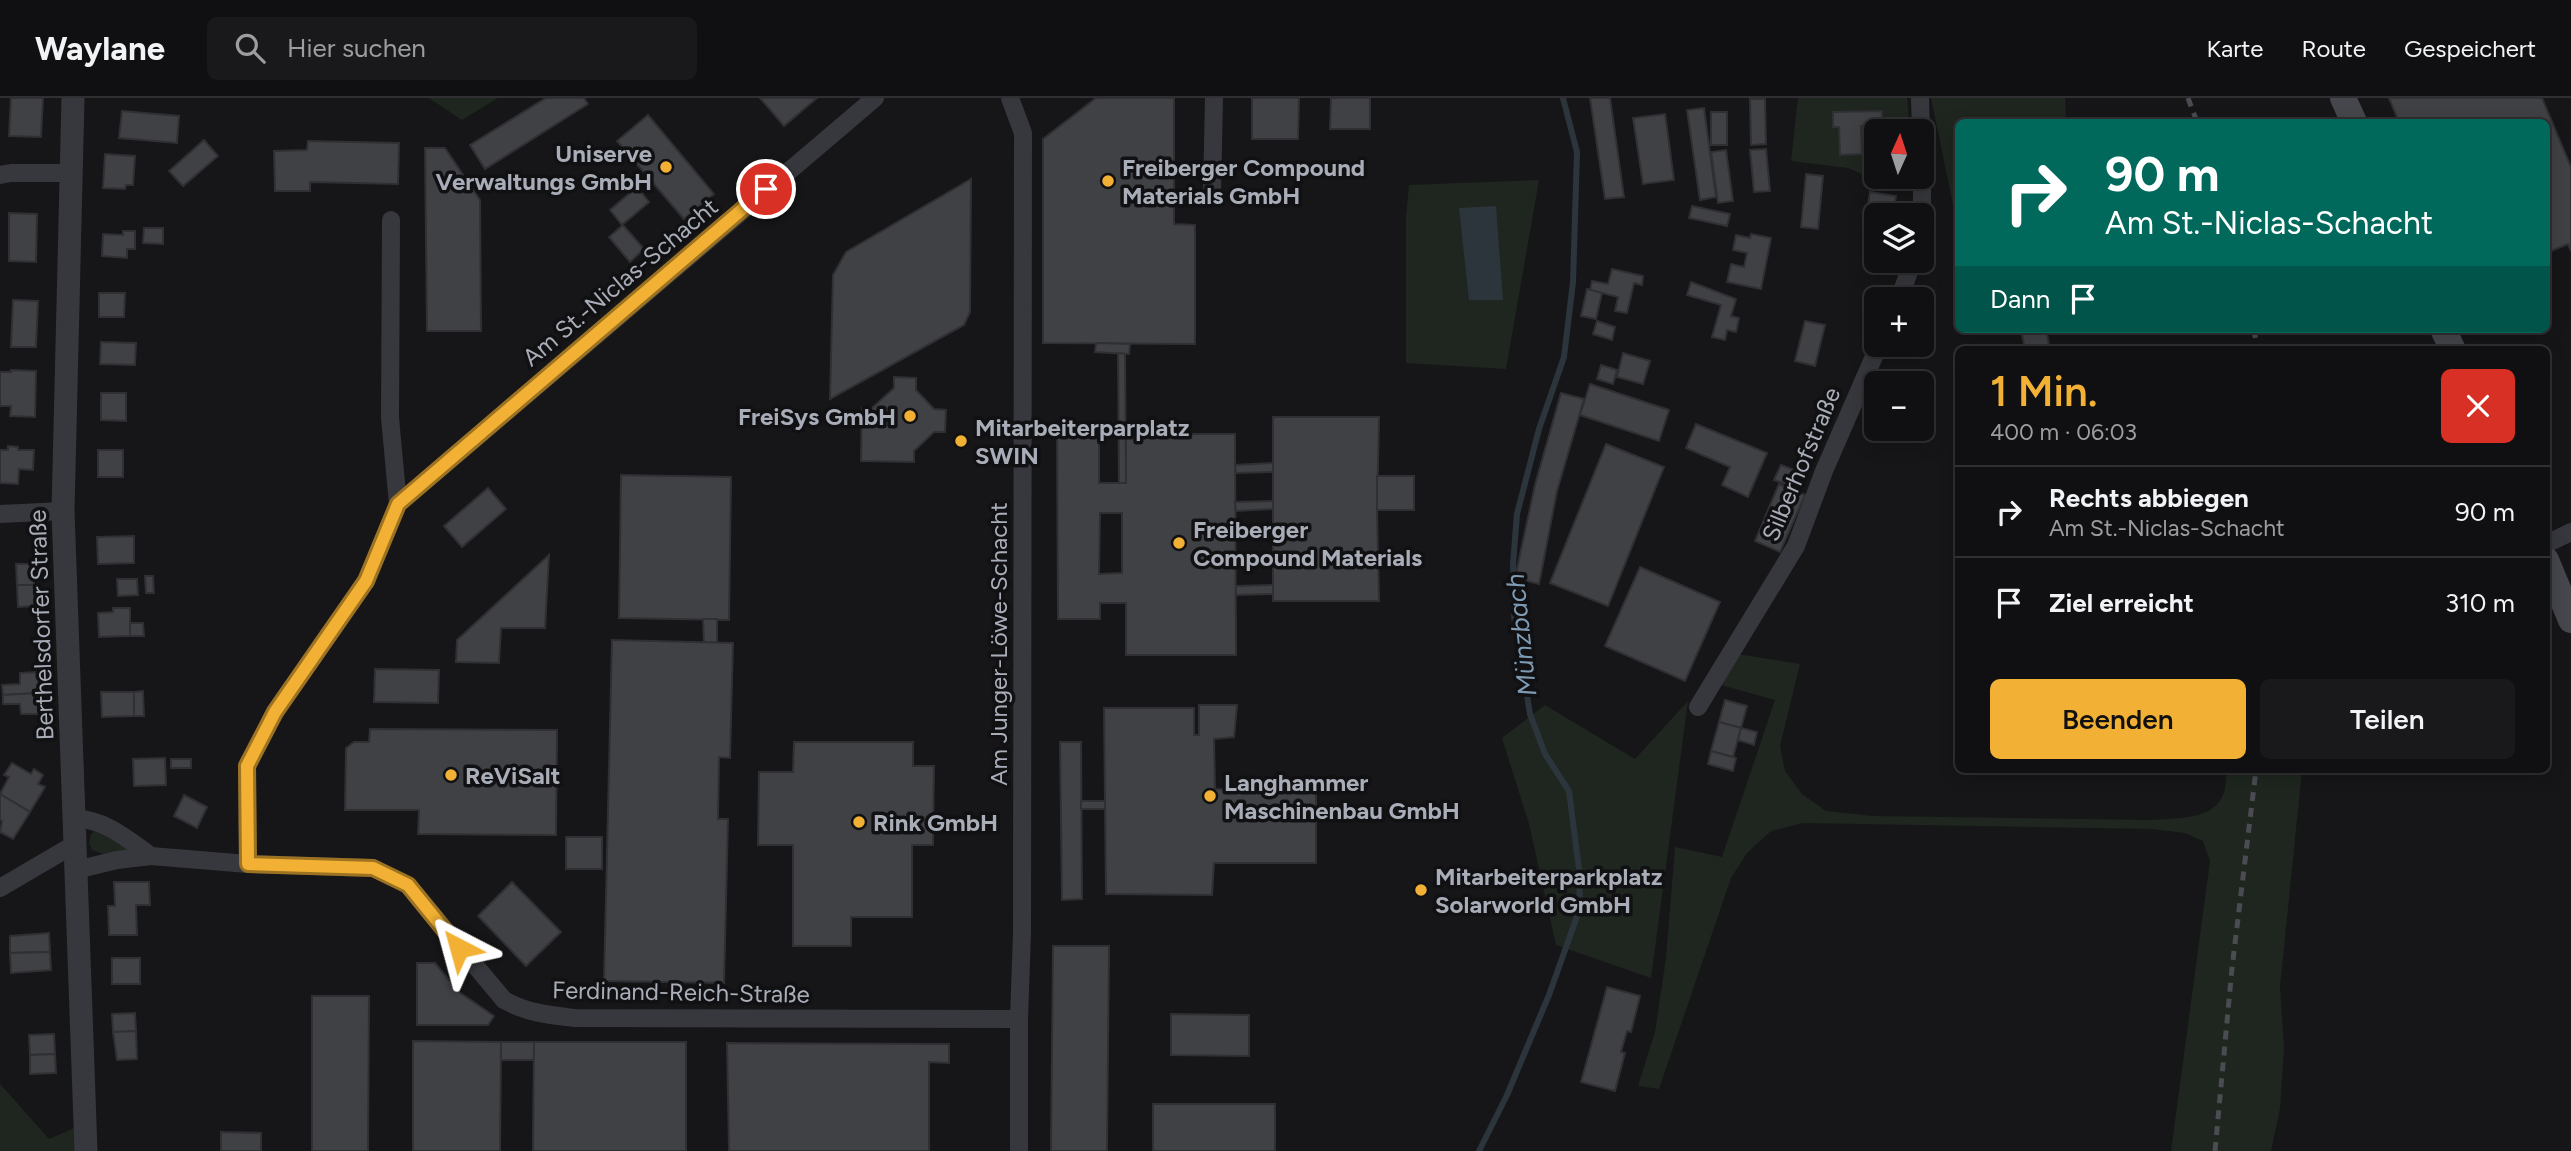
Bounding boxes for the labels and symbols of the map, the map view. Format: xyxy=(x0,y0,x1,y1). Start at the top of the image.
north arrow xyxy=(1864,119,1934,189)
place label: Uniserve Verwaltungs GmbH xyxy=(436,139,652,196)
place label: Freiberger Compound Materials GmbH xyxy=(1122,153,1365,210)
marker: Uniserve Verwaltungs GmbH xyxy=(658,159,674,175)
pin xyxy=(736,159,796,219)
marker: Freiberger Compound Materials GmbH xyxy=(1100,173,1116,189)
street label: Am St.-Niclas-Schacht xyxy=(516,192,724,372)
street label: Silberhofstraße xyxy=(1756,383,1846,545)
place label: FreiSys GmbH xyxy=(738,402,896,431)
marker: FreiSys GmbH xyxy=(902,408,918,424)
place label: Mitarbeiterparplatz SWIN xyxy=(975,413,1189,470)
marker: Mitarbeiterparplatz SWIN xyxy=(953,433,969,449)
street label: Am Junger-Löwe-Schacht xyxy=(984,502,1013,786)
street label: Berthelsdorfer Straße xyxy=(22,509,60,741)
place label: Freiberger Compound Materials xyxy=(1193,515,1422,572)
marker: Freiberger Compound Materials xyxy=(1171,535,1187,551)
water label: Münzbach xyxy=(1499,572,1543,698)
place label: ReViSalt xyxy=(465,761,560,790)
marker: ReViSalt xyxy=(443,767,459,783)
place label: Langhammer Maschinenbau GmbH xyxy=(1224,768,1460,825)
marker: Langhammer Maschinenbau GmbH xyxy=(1202,788,1218,804)
place label: Rink GmbH xyxy=(873,808,998,837)
marker: Rink GmbH xyxy=(851,814,867,830)
place label: Mitarbeiterparkplatz Solarworld GmbH xyxy=(1435,862,1662,919)
marker: Mitarbeiterparkplatz Solarworld GmbH xyxy=(1413,882,1429,898)
position arrow xyxy=(422,911,496,985)
street label: Ferdinand-Reich-Straße xyxy=(552,975,810,1009)

